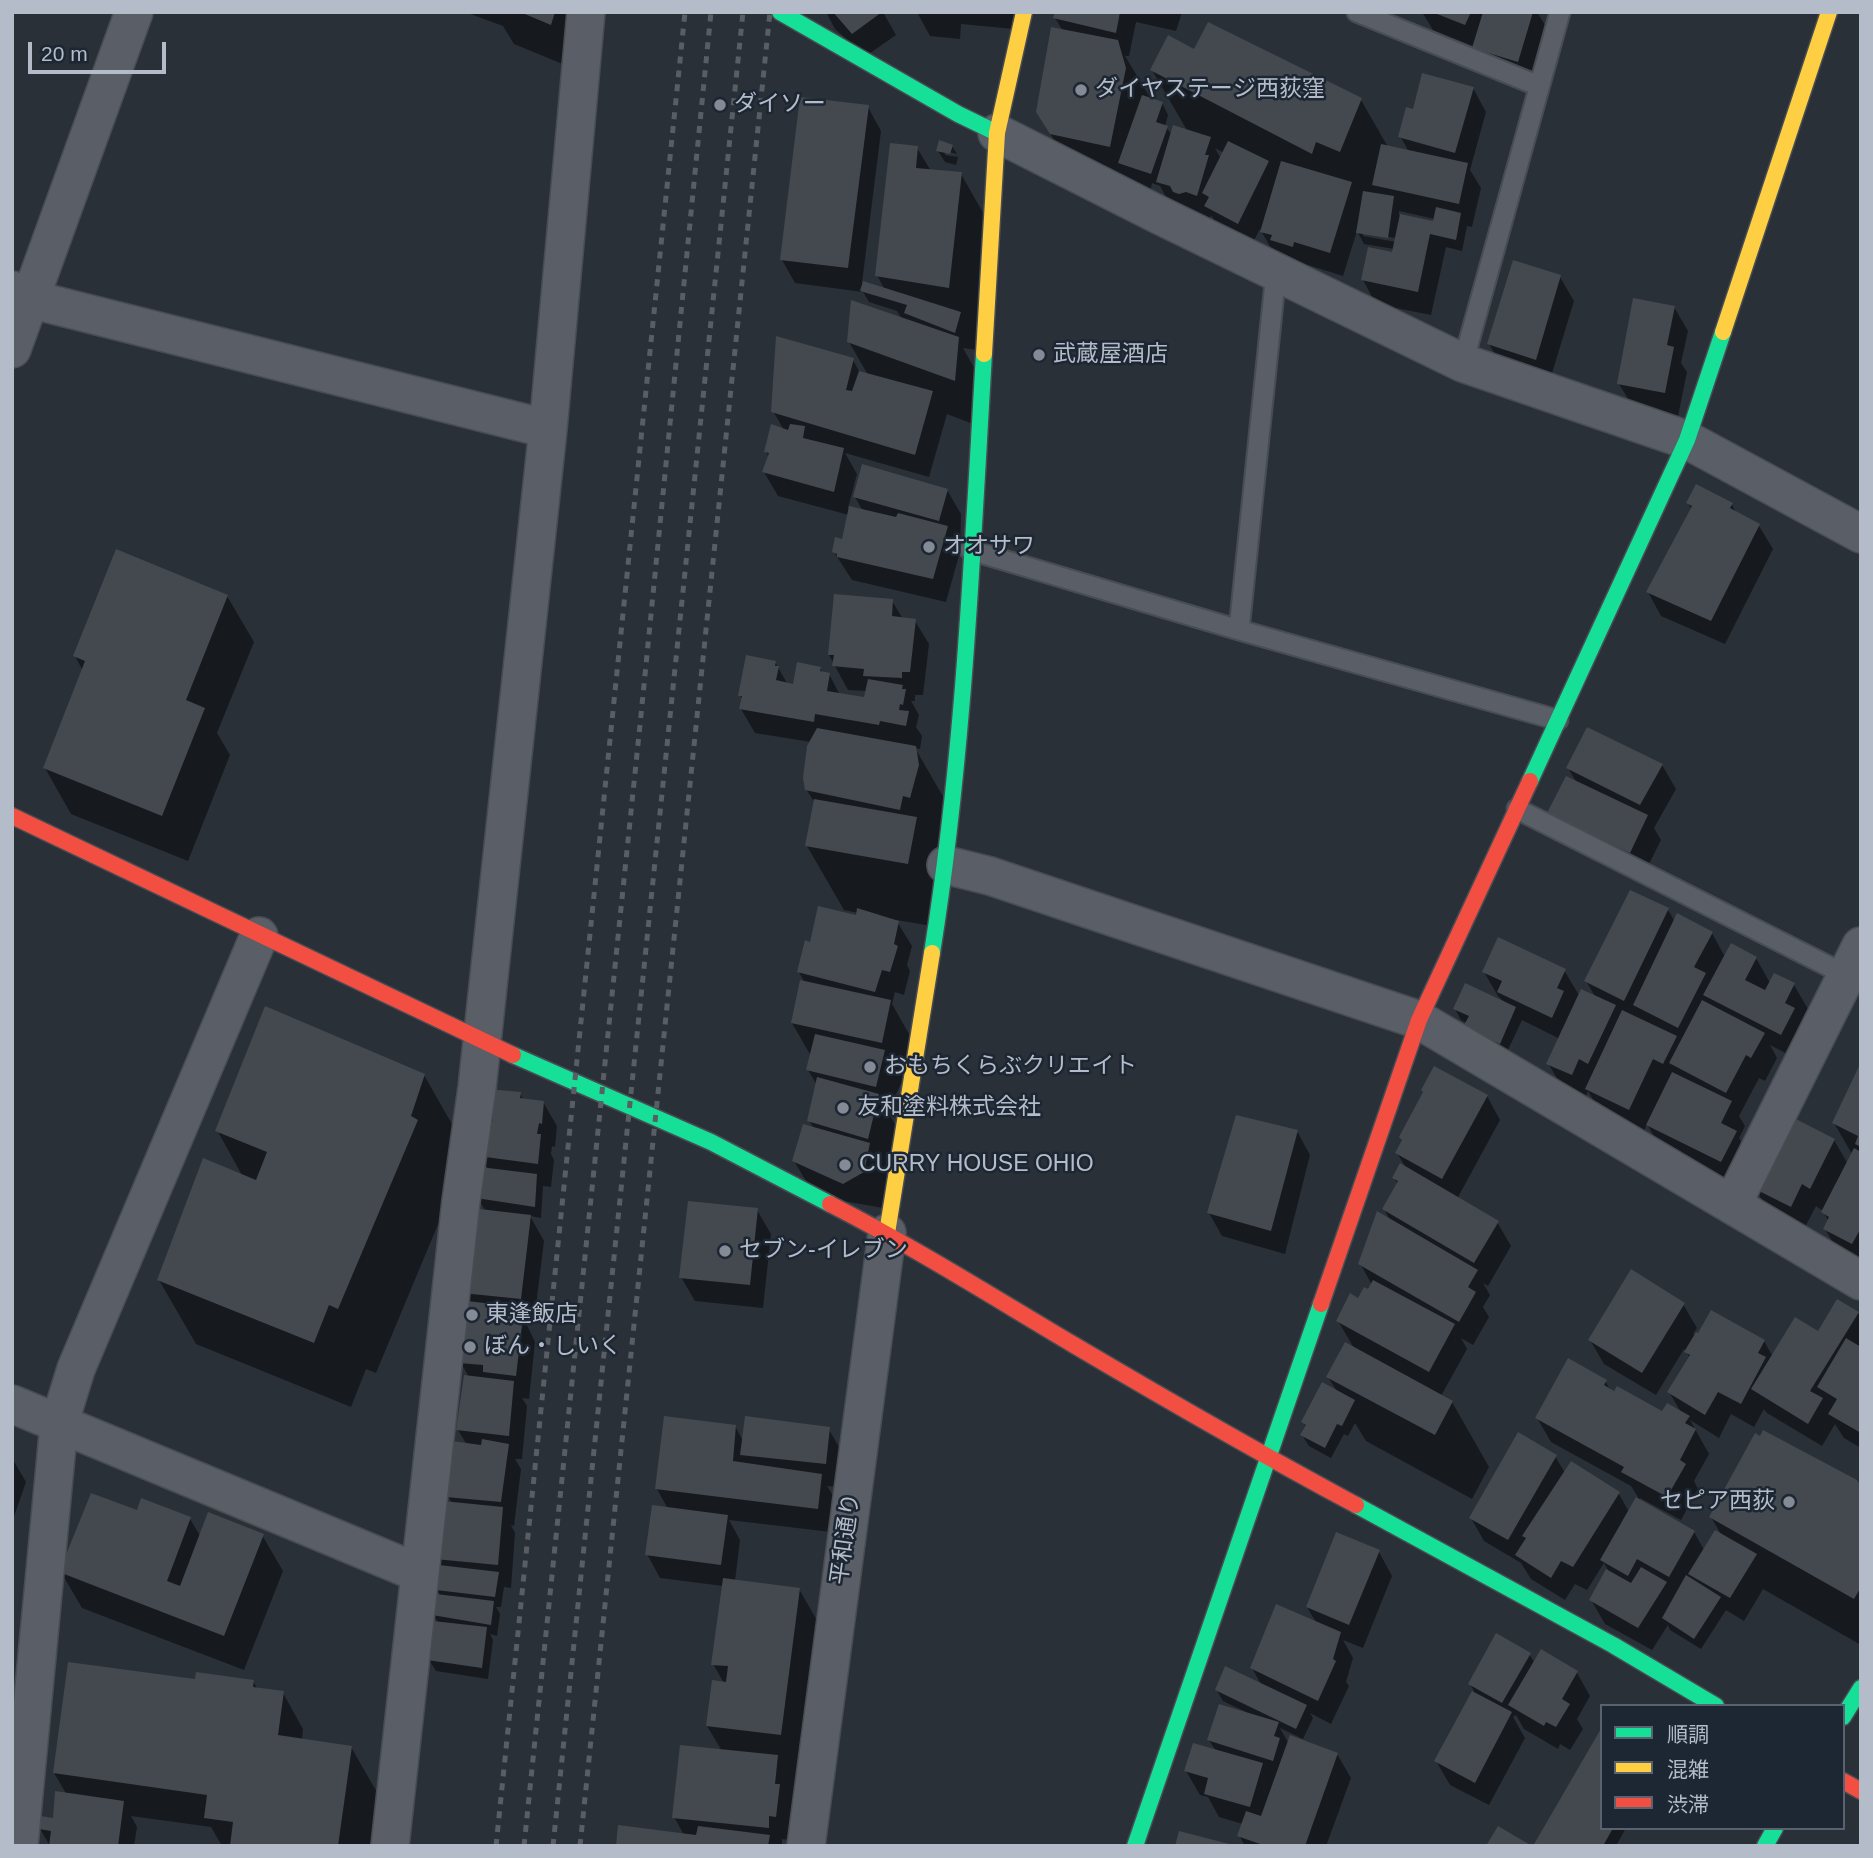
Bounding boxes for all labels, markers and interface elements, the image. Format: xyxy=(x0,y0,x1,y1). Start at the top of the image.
scale bar xyxy=(32,28,170,72)
text: 20 m xyxy=(41,42,88,65)
place label: ダイヤステージ西荻窪 xyxy=(1095,76,1325,104)
marker: ダイヤステージ西荻窪 xyxy=(1073,82,1089,98)
place label: ダイソー xyxy=(734,91,826,119)
marker: ダイソー xyxy=(712,97,728,113)
place label: 武蔵屋酒店 xyxy=(1053,341,1168,369)
marker: 武蔵屋酒店 xyxy=(1031,347,1047,363)
place label: オオサワ xyxy=(943,533,1035,561)
marker: オオサワ xyxy=(921,539,937,555)
place label: おもちくらぶクリエイト xyxy=(884,1053,1137,1081)
marker: おもちくらぶクリエイト xyxy=(862,1059,878,1075)
place label: 友和塗料株式会社 xyxy=(857,1094,1041,1122)
marker: 友和塗料株式会社 xyxy=(835,1100,851,1116)
place label: CURRY HOUSE OHIO xyxy=(859,1151,1094,1179)
marker: CURRY HOUSE OHIO xyxy=(837,1157,853,1173)
place label: セブン-イレブン xyxy=(739,1237,908,1265)
marker: セブン-イレブン xyxy=(717,1243,733,1259)
place label: 東逢飯店 xyxy=(486,1301,578,1329)
marker: 東逢飯店 xyxy=(464,1307,480,1323)
place label: ぼん・しいく xyxy=(484,1333,622,1361)
marker: ぼん・しいく xyxy=(462,1339,478,1355)
place label: セピア西荻 xyxy=(1660,1488,1775,1516)
street label: 平和通り xyxy=(826,1492,866,1586)
marker: セピア西荻 xyxy=(1781,1494,1797,1510)
legend xyxy=(1600,1704,1845,1830)
text: 順調 xyxy=(1667,1723,1709,1746)
text: 混雑 xyxy=(1667,1758,1709,1781)
text: 渋滞 xyxy=(1667,1793,1709,1816)

